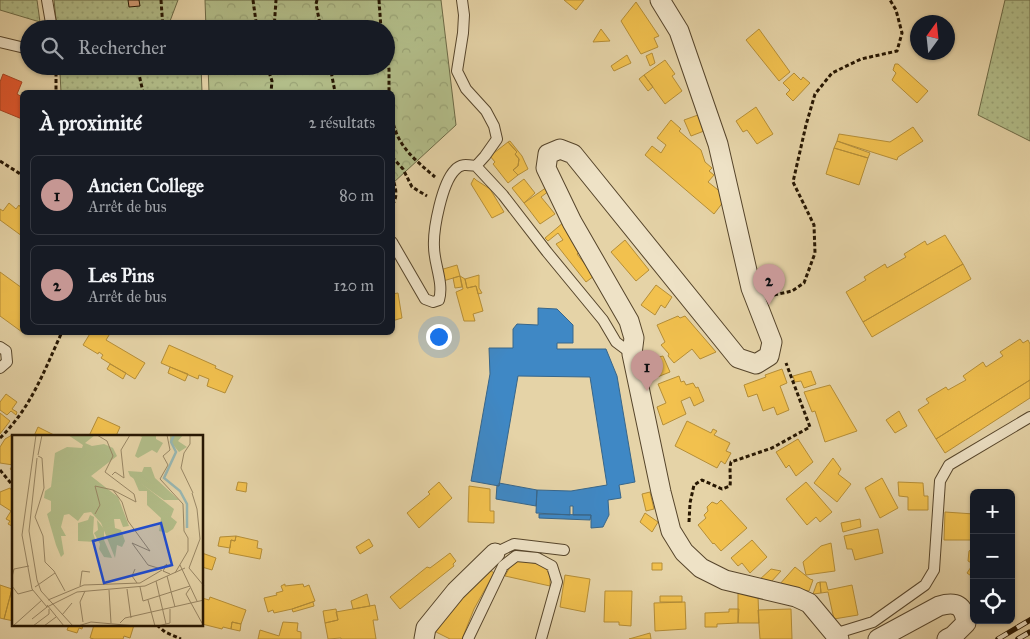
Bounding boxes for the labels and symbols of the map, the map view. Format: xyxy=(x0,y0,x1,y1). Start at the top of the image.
north arrow xyxy=(910,15,955,60)
pin: 2 xyxy=(753,264,785,305)
your location xyxy=(426,324,452,350)
pin: 1 xyxy=(631,350,663,391)
inset map xyxy=(12,435,204,626)

